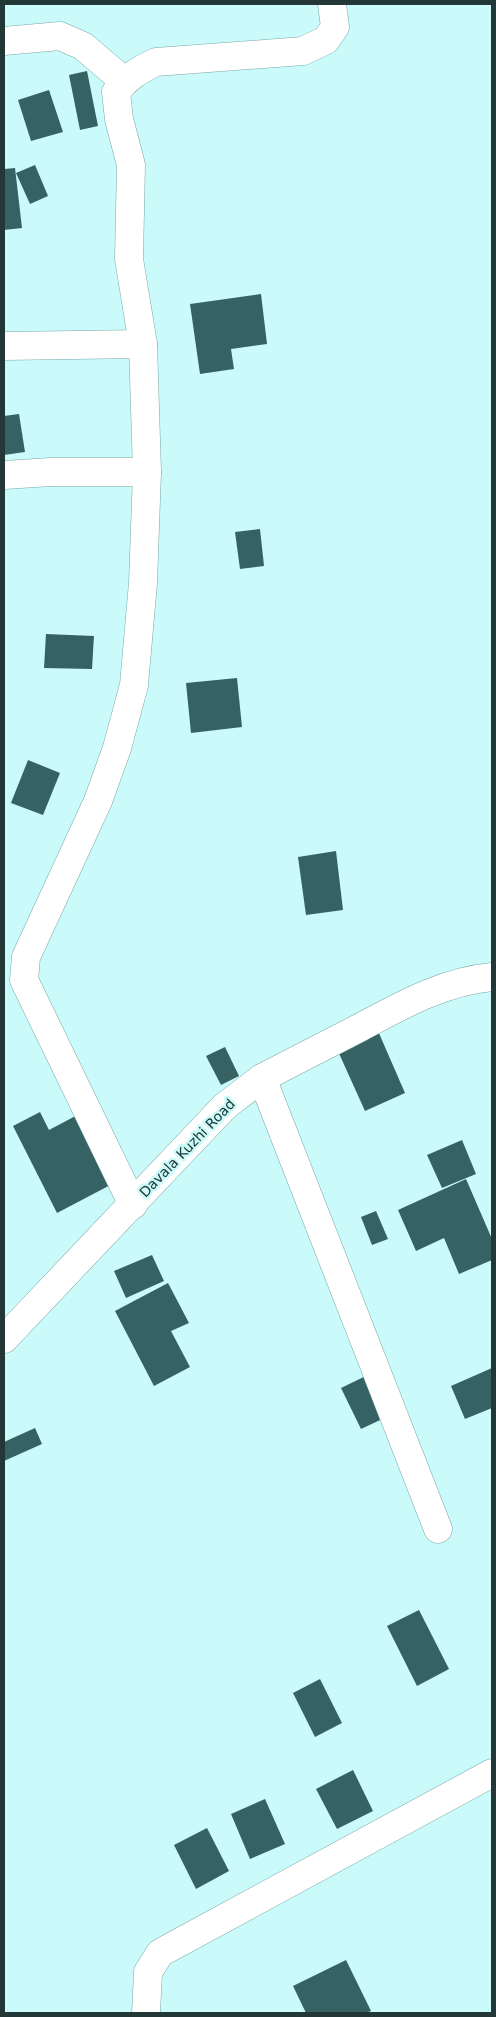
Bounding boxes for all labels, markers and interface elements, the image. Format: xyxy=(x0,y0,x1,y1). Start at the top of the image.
street label: Davala Kuzhi Road xyxy=(136,1096,238,1200)

